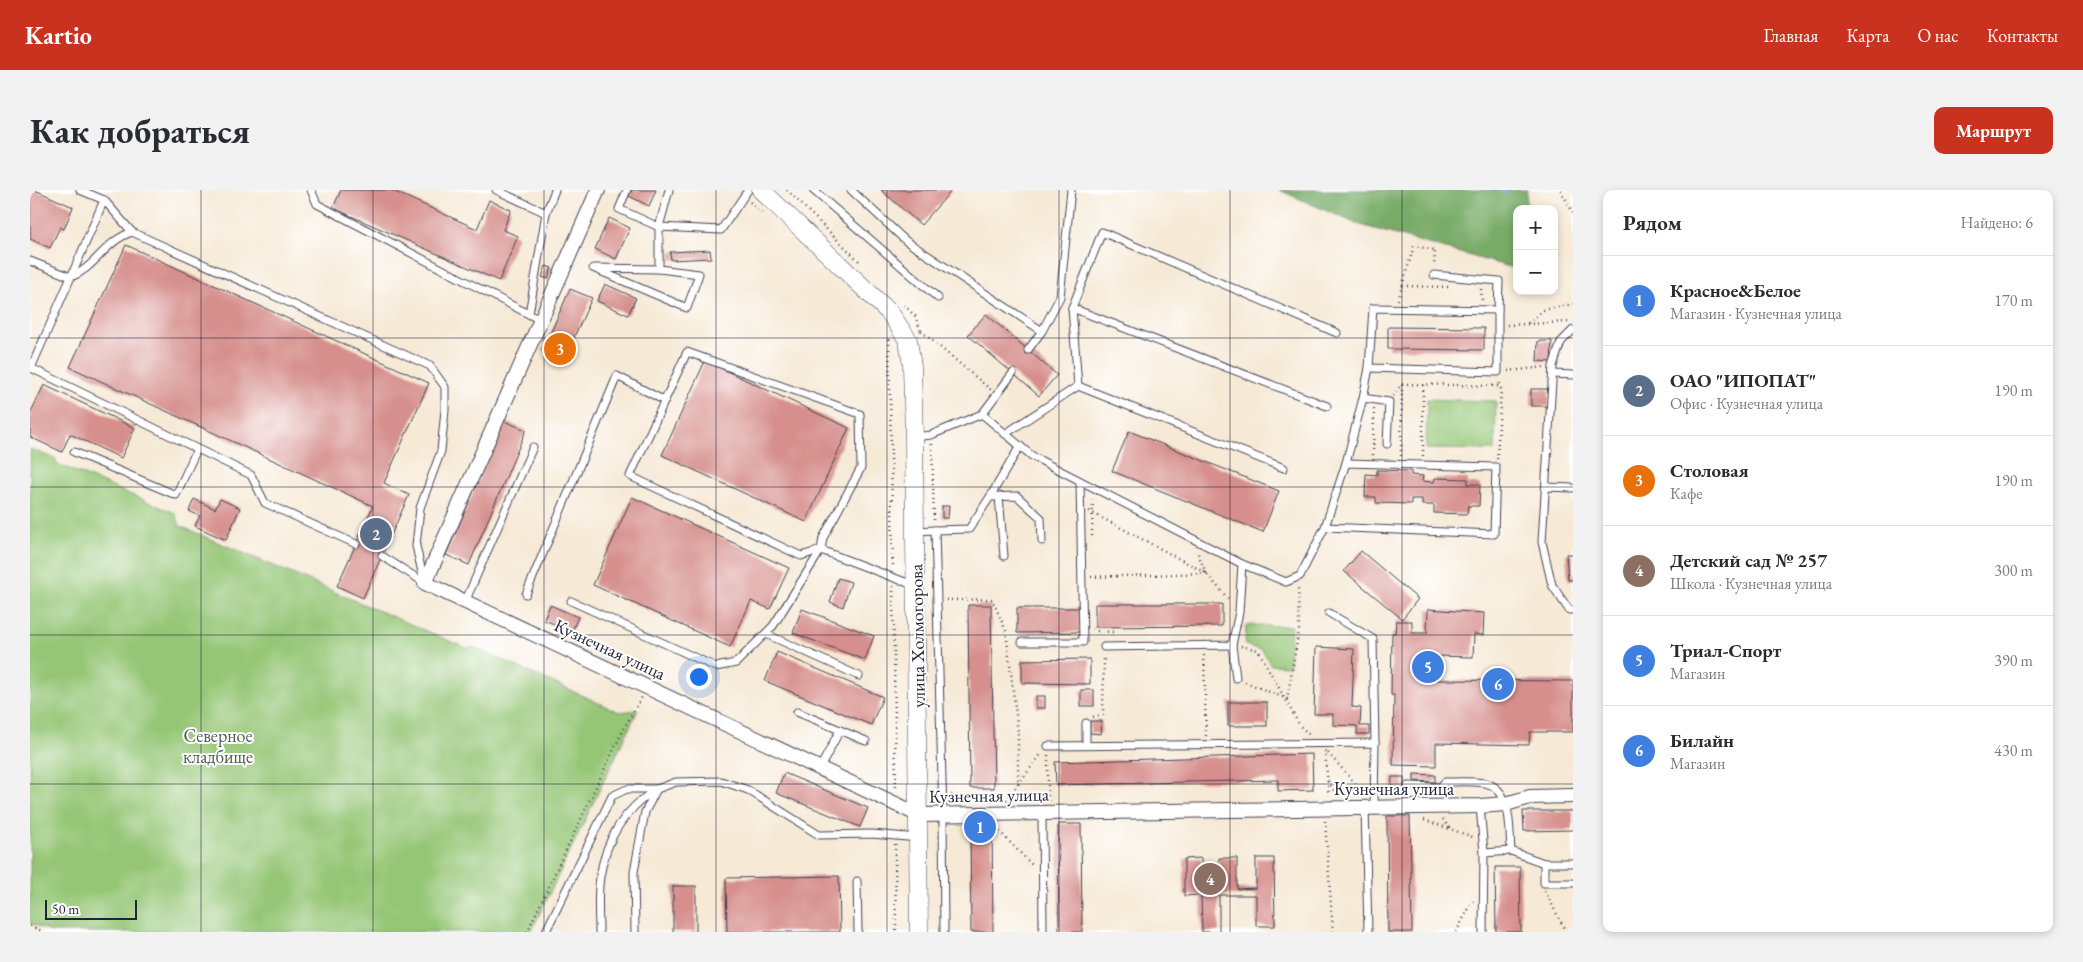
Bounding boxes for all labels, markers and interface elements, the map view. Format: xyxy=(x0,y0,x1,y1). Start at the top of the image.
text: Kartio xyxy=(25,20,92,51)
text: Главная xyxy=(1764,24,1818,47)
text: Карта xyxy=(1846,24,1889,47)
text: О нас xyxy=(1917,24,1959,47)
text: Контакты xyxy=(1987,24,2058,47)
button: Маршрут xyxy=(1934,107,2053,154)
text: Как добраться xyxy=(30,108,250,153)
map controls xyxy=(1513,205,1558,295)
button: + xyxy=(1513,205,1558,250)
text: Рядом xyxy=(1623,209,1682,236)
text: Найдено: 6 xyxy=(1961,212,2033,233)
button: − xyxy=(1513,250,1558,295)
text: Красное&Белое xyxy=(1670,278,1801,303)
text: 1 xyxy=(1635,290,1643,311)
text: 170 m xyxy=(1994,290,2033,311)
text: Магазин · Кузнечная улица xyxy=(1670,303,1842,324)
pin: 3 xyxy=(544,330,576,368)
text: ОАО "ИПОПАТ" xyxy=(1670,368,1816,393)
text: 2 xyxy=(1635,380,1643,401)
text: 190 m xyxy=(1994,380,2033,401)
text: Офис · Кузнечная улица xyxy=(1670,393,1823,414)
text: Столовая xyxy=(1670,458,1749,483)
text: 3 xyxy=(1635,470,1643,491)
text: 190 m xyxy=(1994,470,2033,491)
text: Кафе xyxy=(1670,483,1703,504)
pin: 2 xyxy=(360,515,392,553)
text: Детский сад № 257 xyxy=(1670,548,1827,573)
text: 4 xyxy=(1635,560,1643,581)
text: 300 m xyxy=(1994,560,2033,581)
street label: улица Холмогорова xyxy=(904,563,930,708)
text: Школа · Кузнечная улица xyxy=(1670,573,1832,594)
street label: Кузнечная улица xyxy=(551,613,670,685)
text: Триал-Спорт xyxy=(1670,638,1781,663)
pin: 5 xyxy=(1412,648,1444,686)
text: 5 xyxy=(1635,650,1643,671)
text: 390 m xyxy=(1994,650,2033,671)
text: Магазин xyxy=(1670,663,1725,684)
your location xyxy=(686,664,712,690)
pin: 6 xyxy=(1482,665,1514,703)
park label: Северное кладбище xyxy=(183,724,253,768)
text: Билайн xyxy=(1670,728,1734,753)
text: 6 xyxy=(1635,740,1643,761)
text: 430 m xyxy=(1994,740,2033,761)
text: Магазин xyxy=(1670,753,1725,774)
street label: Кузнечная улица xyxy=(1334,777,1455,800)
street label: Кузнечная улица xyxy=(929,782,1050,808)
pin: 1 xyxy=(964,808,996,846)
pin: 4 xyxy=(1194,860,1226,898)
scale bar xyxy=(45,897,138,920)
text: 50 m xyxy=(52,900,79,918)

